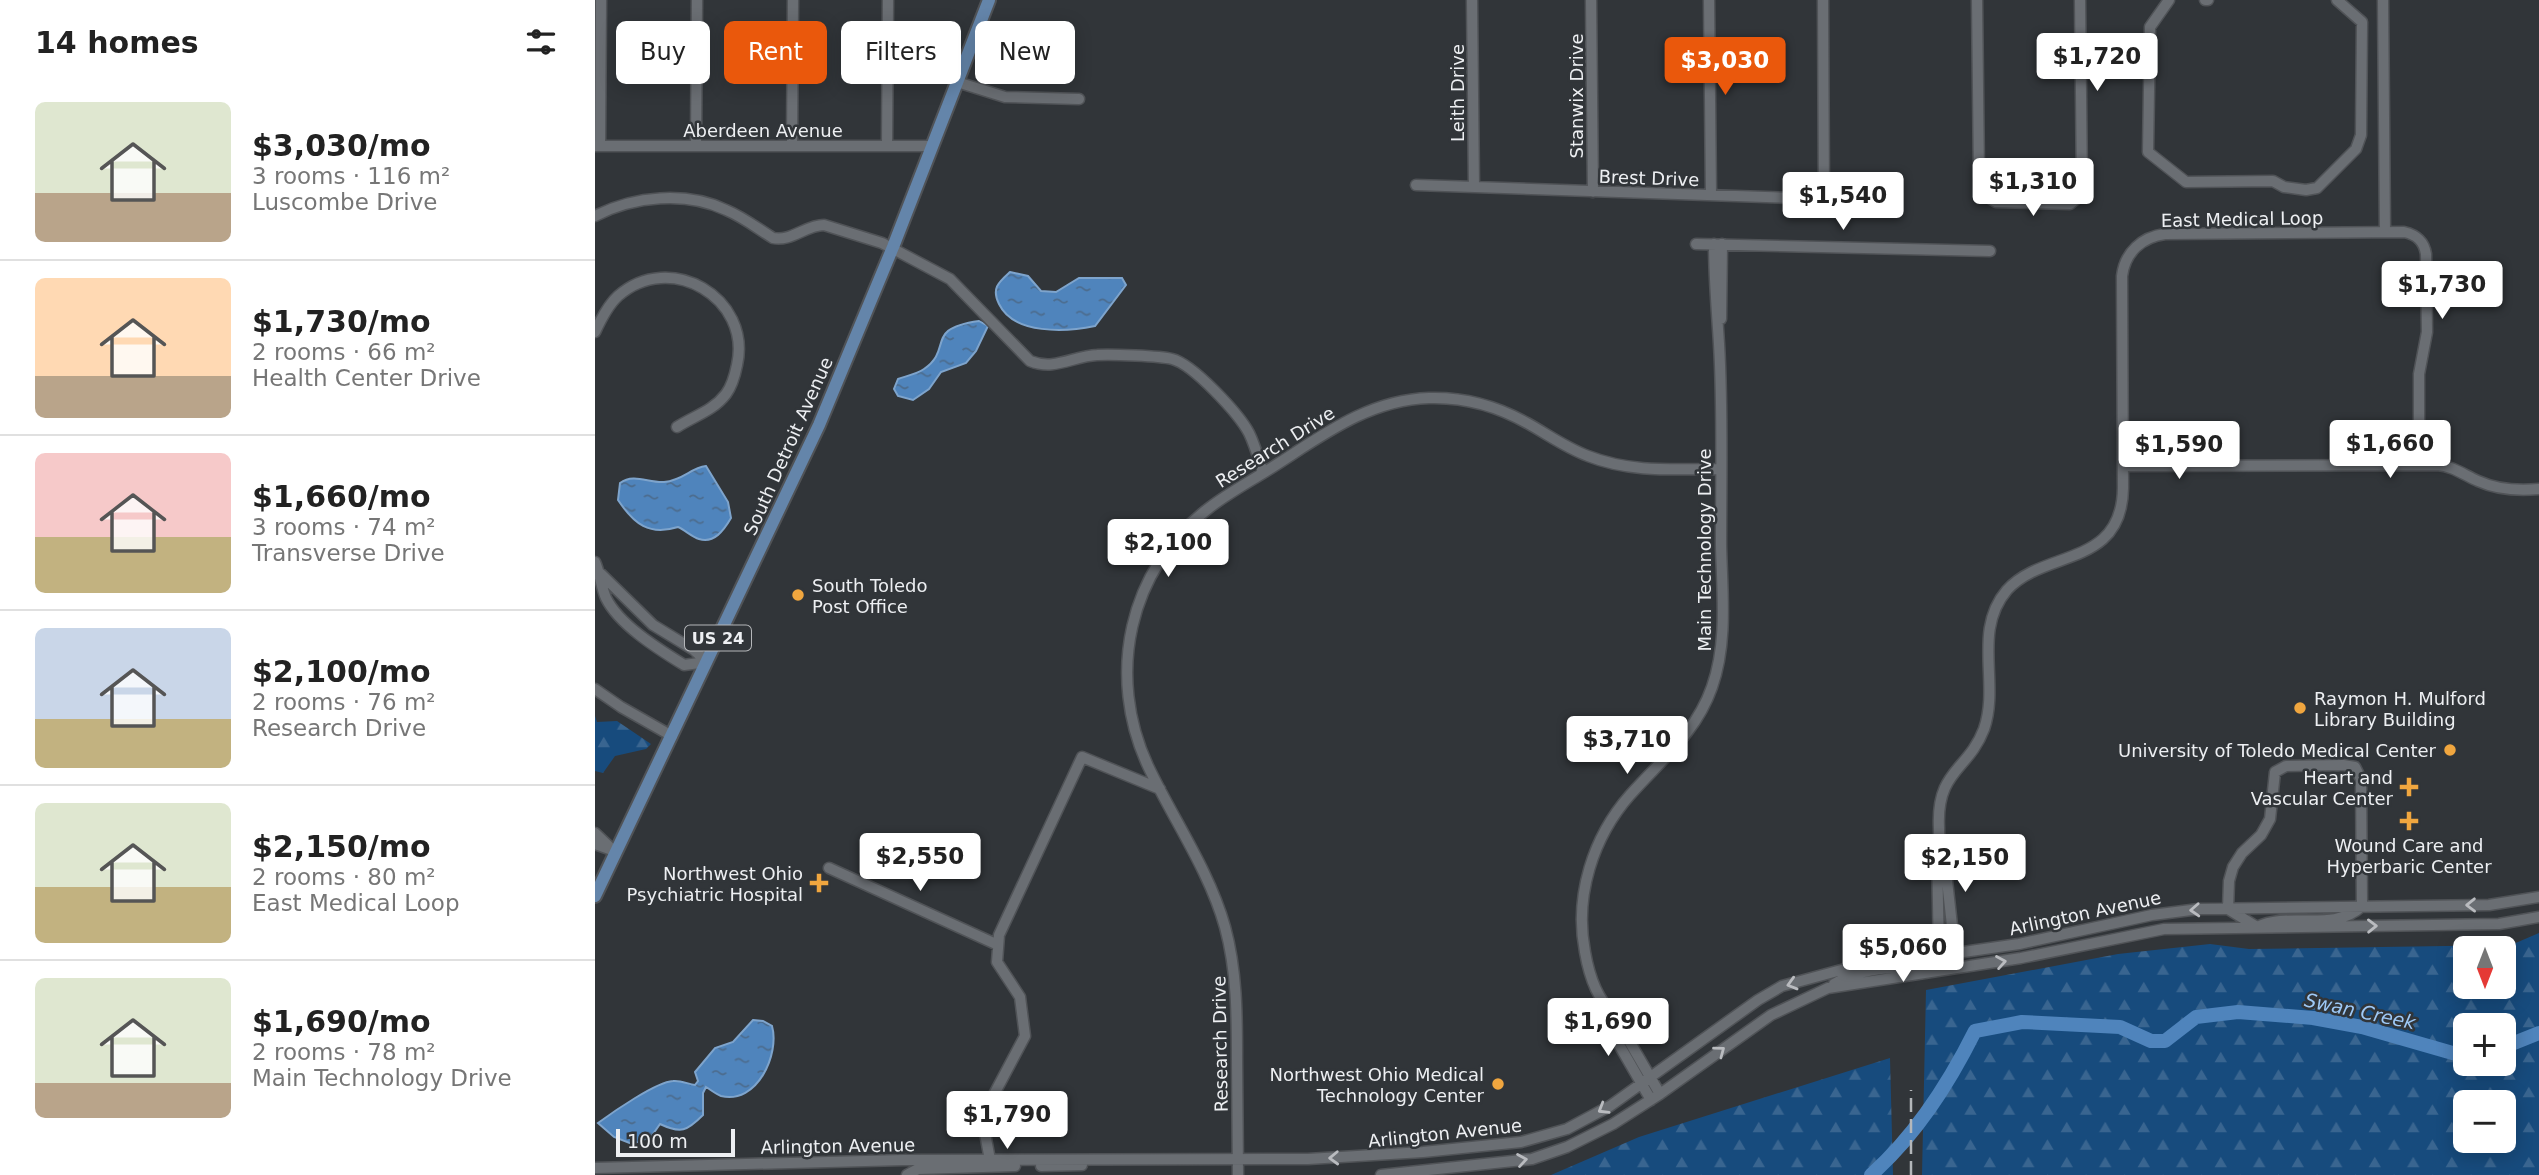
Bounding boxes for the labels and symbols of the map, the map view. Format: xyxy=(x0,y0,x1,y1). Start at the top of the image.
street label: Stanwix Drive xyxy=(1566,33,1587,159)
pin: $1,720 xyxy=(2040,34,2154,93)
pin: $3,030 xyxy=(1668,38,1782,97)
street label: Leith Drive xyxy=(1447,44,1468,142)
street label: Aberdeen Avenue xyxy=(683,120,843,141)
pin: $1,310 xyxy=(1976,158,2090,218)
street label: Brest Drive xyxy=(1598,166,1700,190)
pin: $1,540 xyxy=(1786,173,1900,232)
street label: East Medical Loop xyxy=(2161,207,2323,231)
pin: $1,730 xyxy=(2385,262,2499,321)
street label: South Detroit Avenue xyxy=(739,354,837,538)
street label: Research Drive xyxy=(1212,402,1338,492)
pin: $1,660 xyxy=(2333,420,2447,480)
pin: $1,590 xyxy=(2122,421,2236,481)
street label: Main Technology Drive xyxy=(1694,448,1715,652)
pin: $2,100 xyxy=(1111,520,1225,579)
place label: South Toledo Post Office xyxy=(812,575,928,617)
marker: South Toledo Post Office xyxy=(790,587,806,603)
road number: US 24 xyxy=(685,625,751,650)
place label: Raymon H. Mulford Library Building xyxy=(2314,688,2486,730)
marker: Raymon H. Mulford Library Building xyxy=(2292,700,2308,716)
pin: $3,710 xyxy=(1570,716,1684,776)
place label: University of Toledo Medical Center xyxy=(2118,740,2437,761)
marker: University of Toledo Medical Center xyxy=(2442,742,2458,758)
place label: Heart and Vascular Center xyxy=(2251,767,2394,809)
marker: Heart and Vascular Center xyxy=(2399,777,2419,797)
marker: Wound Care and Hyperbaric Center xyxy=(2399,811,2419,831)
pin: $2,550 xyxy=(863,834,977,893)
pin: $2,150 xyxy=(1908,834,2022,894)
place label: Wound Care and Hyperbaric Center xyxy=(2326,835,2492,877)
place label: Northwest Ohio Psychiatric Hospital xyxy=(627,863,803,905)
marker: Northwest Ohio Psychiatric Hospital xyxy=(809,873,829,893)
street label: Arlington Avenue xyxy=(2007,887,2163,939)
one-way arrow xyxy=(2466,897,2476,913)
one-way arrow xyxy=(2189,902,2200,917)
one-way arrow xyxy=(2367,918,2378,933)
pin: $5,060 xyxy=(1846,925,1960,984)
north arrow xyxy=(2453,936,2517,999)
one-way arrow xyxy=(1995,955,2007,970)
street label: Research Drive xyxy=(1208,976,1232,1112)
one-way arrow xyxy=(1786,976,1798,990)
water label: Swan Creek xyxy=(2303,989,2418,1034)
pin: $1,690 xyxy=(1551,998,1665,1058)
one-way arrow xyxy=(1712,1047,1724,1059)
place label: Northwest Ohio Medical Technology Center xyxy=(1269,1064,1485,1106)
marker: Northwest Ohio Medical Technology Center xyxy=(1490,1076,1506,1092)
pin: $1,790 xyxy=(950,1092,1064,1151)
one-way arrow xyxy=(1598,1101,1611,1114)
street label: Arlington Avenue xyxy=(1367,1114,1523,1152)
scale bar xyxy=(616,1126,735,1158)
street label: Arlington Avenue xyxy=(761,1134,915,1158)
one-way arrow xyxy=(1328,1151,1339,1166)
one-way arrow xyxy=(1516,1153,1528,1168)

